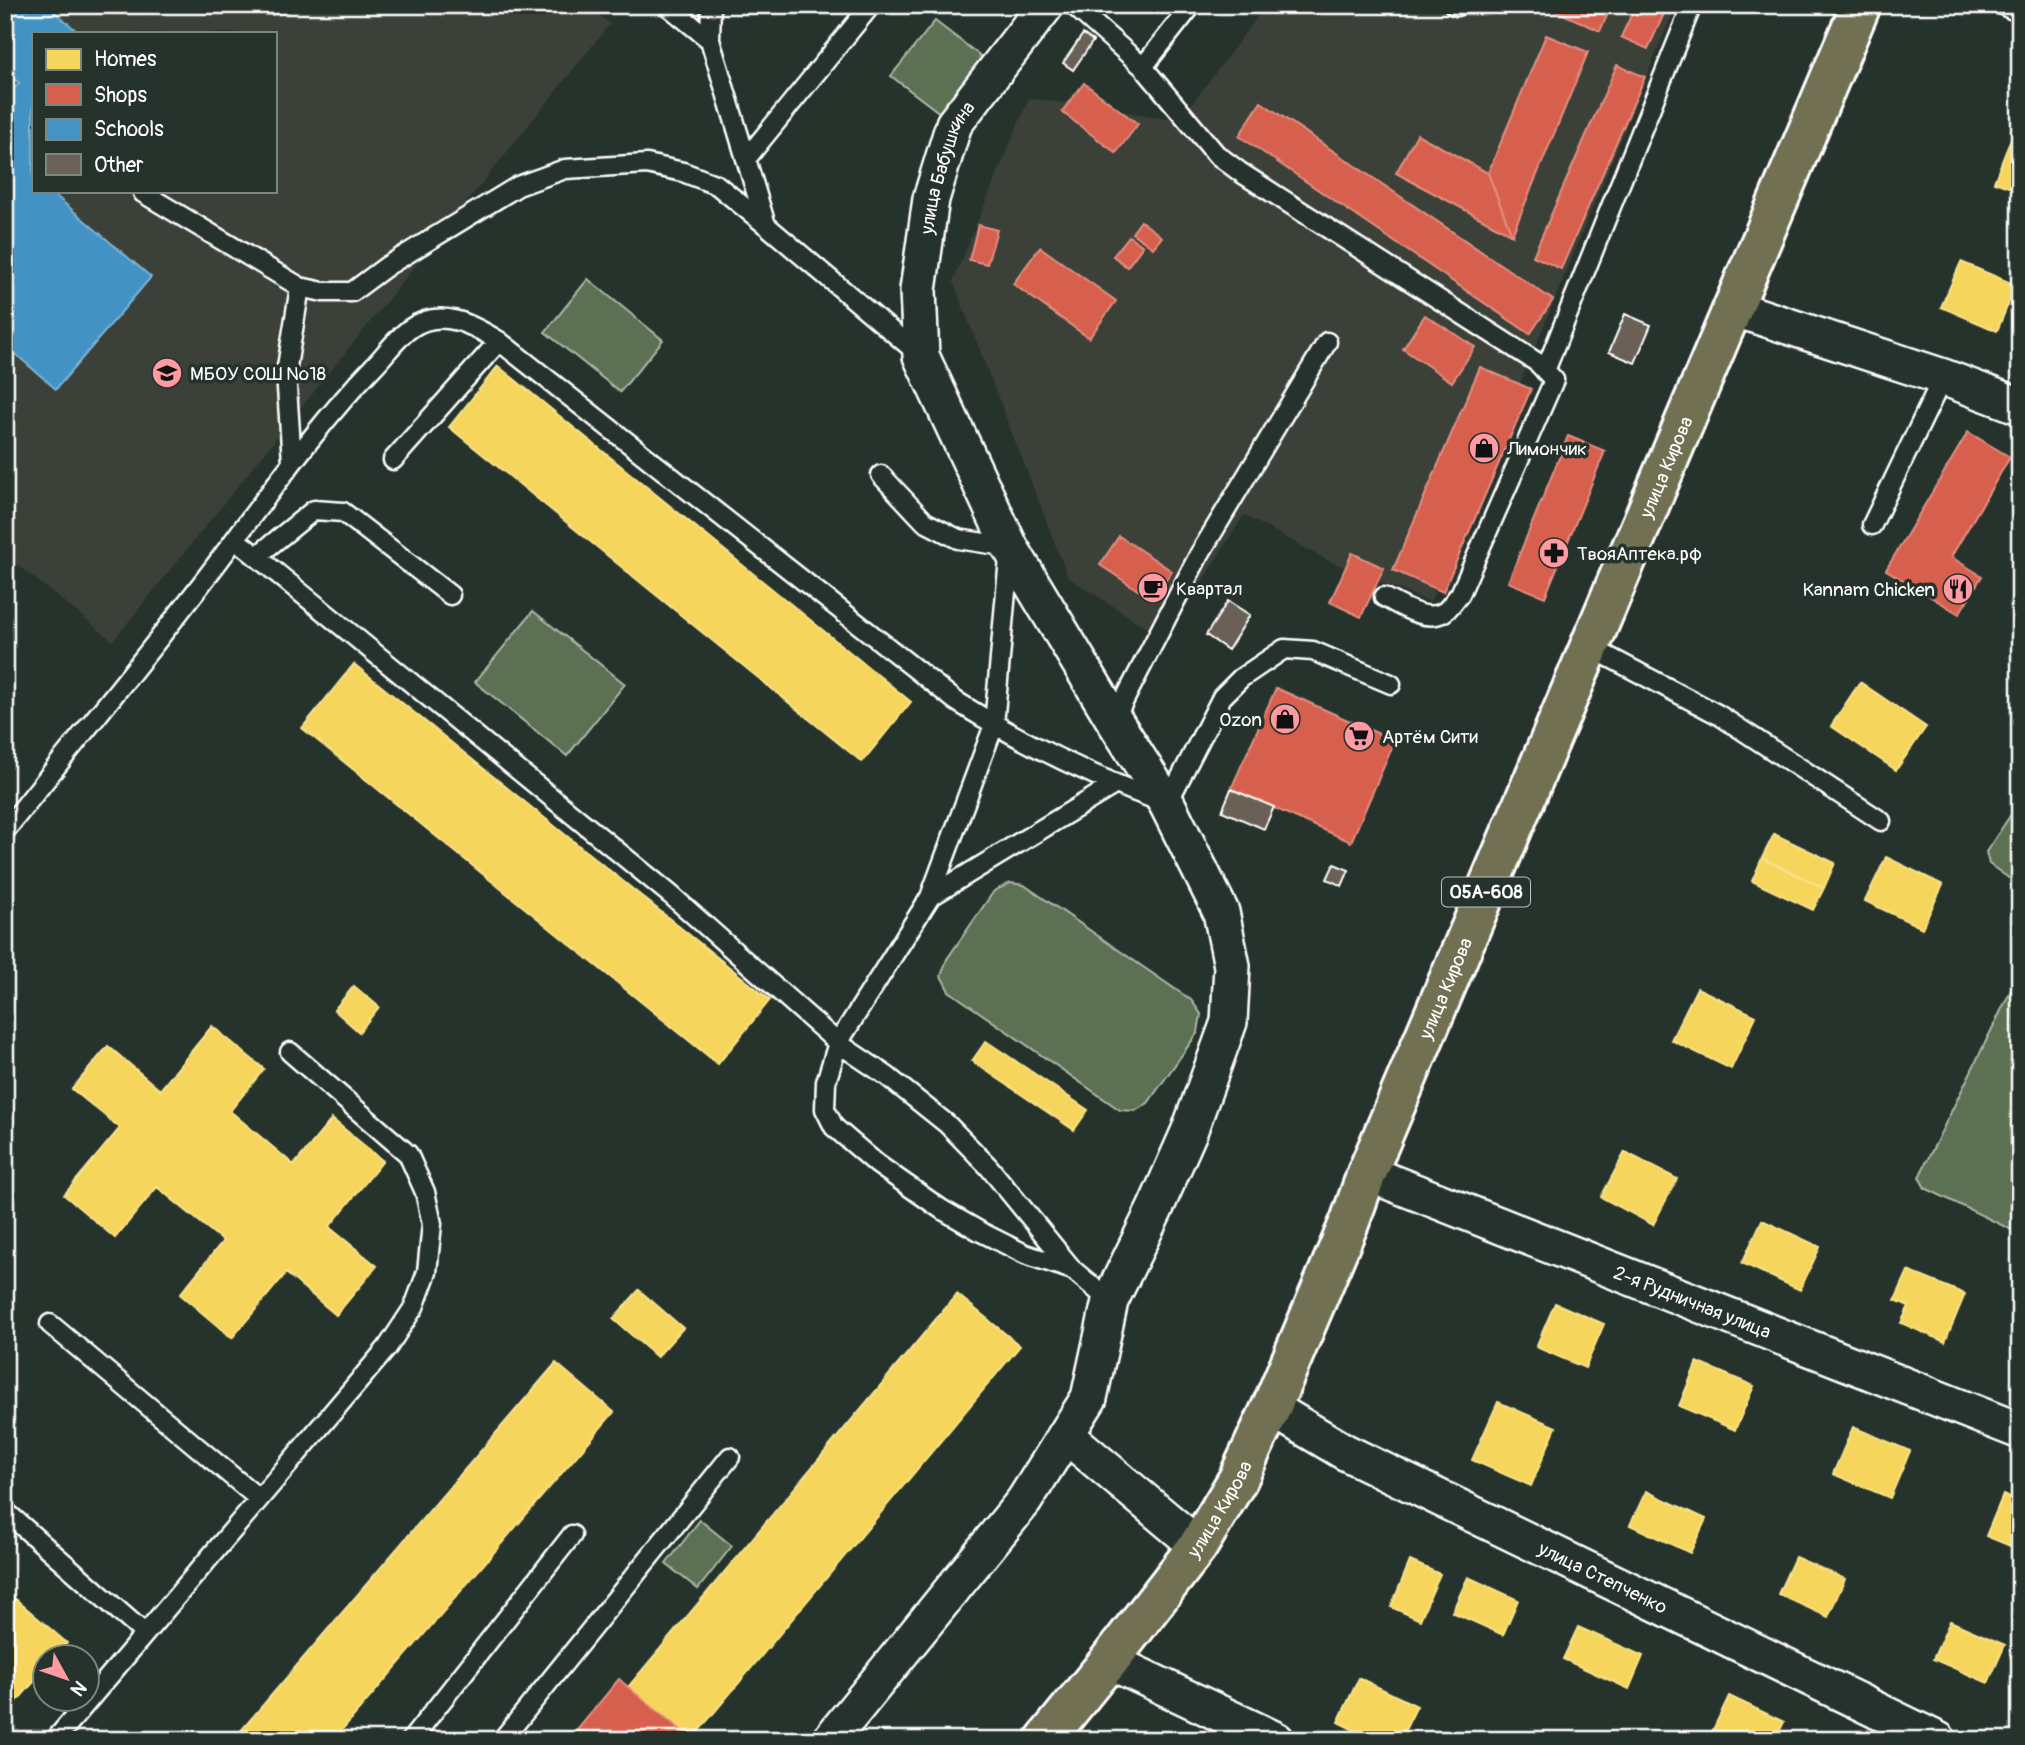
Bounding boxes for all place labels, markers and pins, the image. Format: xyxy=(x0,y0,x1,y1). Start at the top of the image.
school or university icon: МБОУ СОШ №18 xyxy=(150,356,184,390)
place label: МБОУ СОШ №18 xyxy=(190,362,326,386)
shop icon: Лимончик xyxy=(1467,431,1501,465)
place label: Лимончик xyxy=(1506,437,1587,461)
pharmacy icon: ТвояАптека.рф xyxy=(1537,536,1571,570)
place label: ТвояАптека.рф xyxy=(1577,542,1702,566)
cafe icon: Квартал xyxy=(1136,571,1170,605)
restaurant icon: Kannam Chicken xyxy=(1941,572,1975,606)
place label: Квартал xyxy=(1176,577,1242,601)
place label: Kannam Chicken xyxy=(1802,578,1935,602)
shop icon: Ozon xyxy=(1268,702,1302,736)
place label: Ozon xyxy=(1219,708,1262,732)
supermarket icon: Артём Сити xyxy=(1342,719,1376,753)
place label: Артём Сити xyxy=(1382,725,1478,749)

